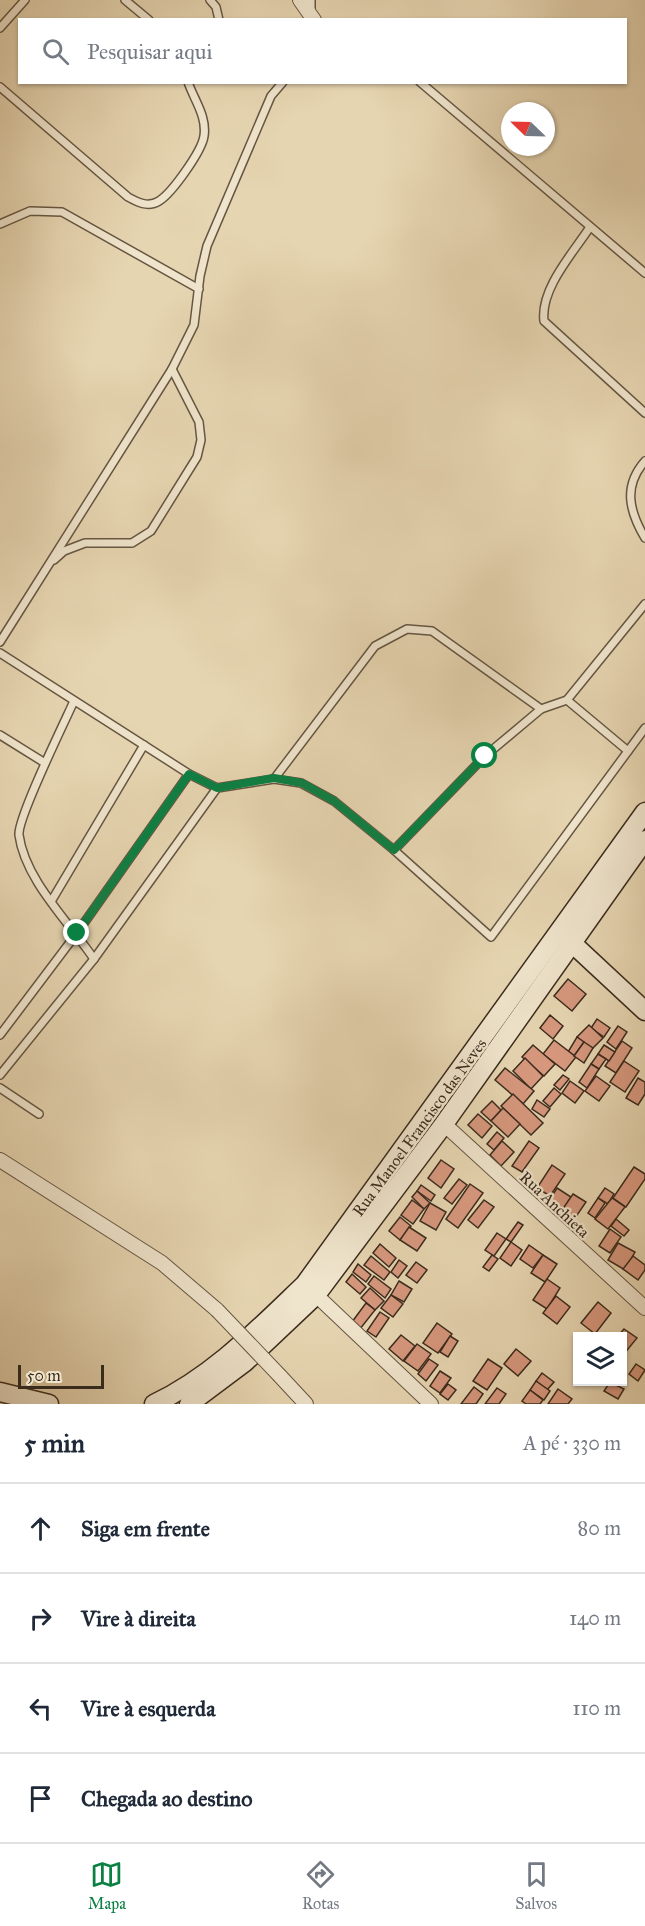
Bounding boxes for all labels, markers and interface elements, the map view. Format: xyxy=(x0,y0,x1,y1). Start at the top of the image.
search box xyxy=(18,18,627,84)
icon: search xyxy=(39,35,72,68)
text: Pesquisar aqui xyxy=(87,38,212,65)
north arrow xyxy=(501,102,555,156)
route start xyxy=(471,742,497,768)
route end xyxy=(63,919,89,945)
street label: Rua Manoel Francisco das Neves xyxy=(348,1035,490,1220)
street label: Rua Anchieta xyxy=(516,1167,594,1242)
map controls xyxy=(573,1332,627,1386)
button: layers xyxy=(573,1332,627,1386)
scale bar xyxy=(18,1362,104,1390)
text: 50 m xyxy=(27,1366,61,1385)
text: 5 min xyxy=(24,1427,85,1459)
text: A pé · 330 m xyxy=(523,1431,621,1455)
icon: ahead xyxy=(24,1512,57,1545)
text: Siga em frente xyxy=(81,1515,210,1542)
text: 80 m xyxy=(578,1516,621,1540)
icon: right xyxy=(24,1602,57,1635)
text: Vire à direita xyxy=(81,1605,196,1632)
text: 140 m xyxy=(569,1606,621,1630)
icon: left xyxy=(24,1692,57,1725)
text: Vire à esquerda xyxy=(81,1695,215,1722)
text: 110 m xyxy=(573,1696,621,1720)
icon: arrive xyxy=(24,1782,57,1815)
text: Chegada ao destino xyxy=(81,1785,252,1812)
tab: Mapa xyxy=(88,1858,126,1913)
tab: Rotas xyxy=(302,1858,339,1913)
tab: Salvos xyxy=(515,1858,557,1913)

